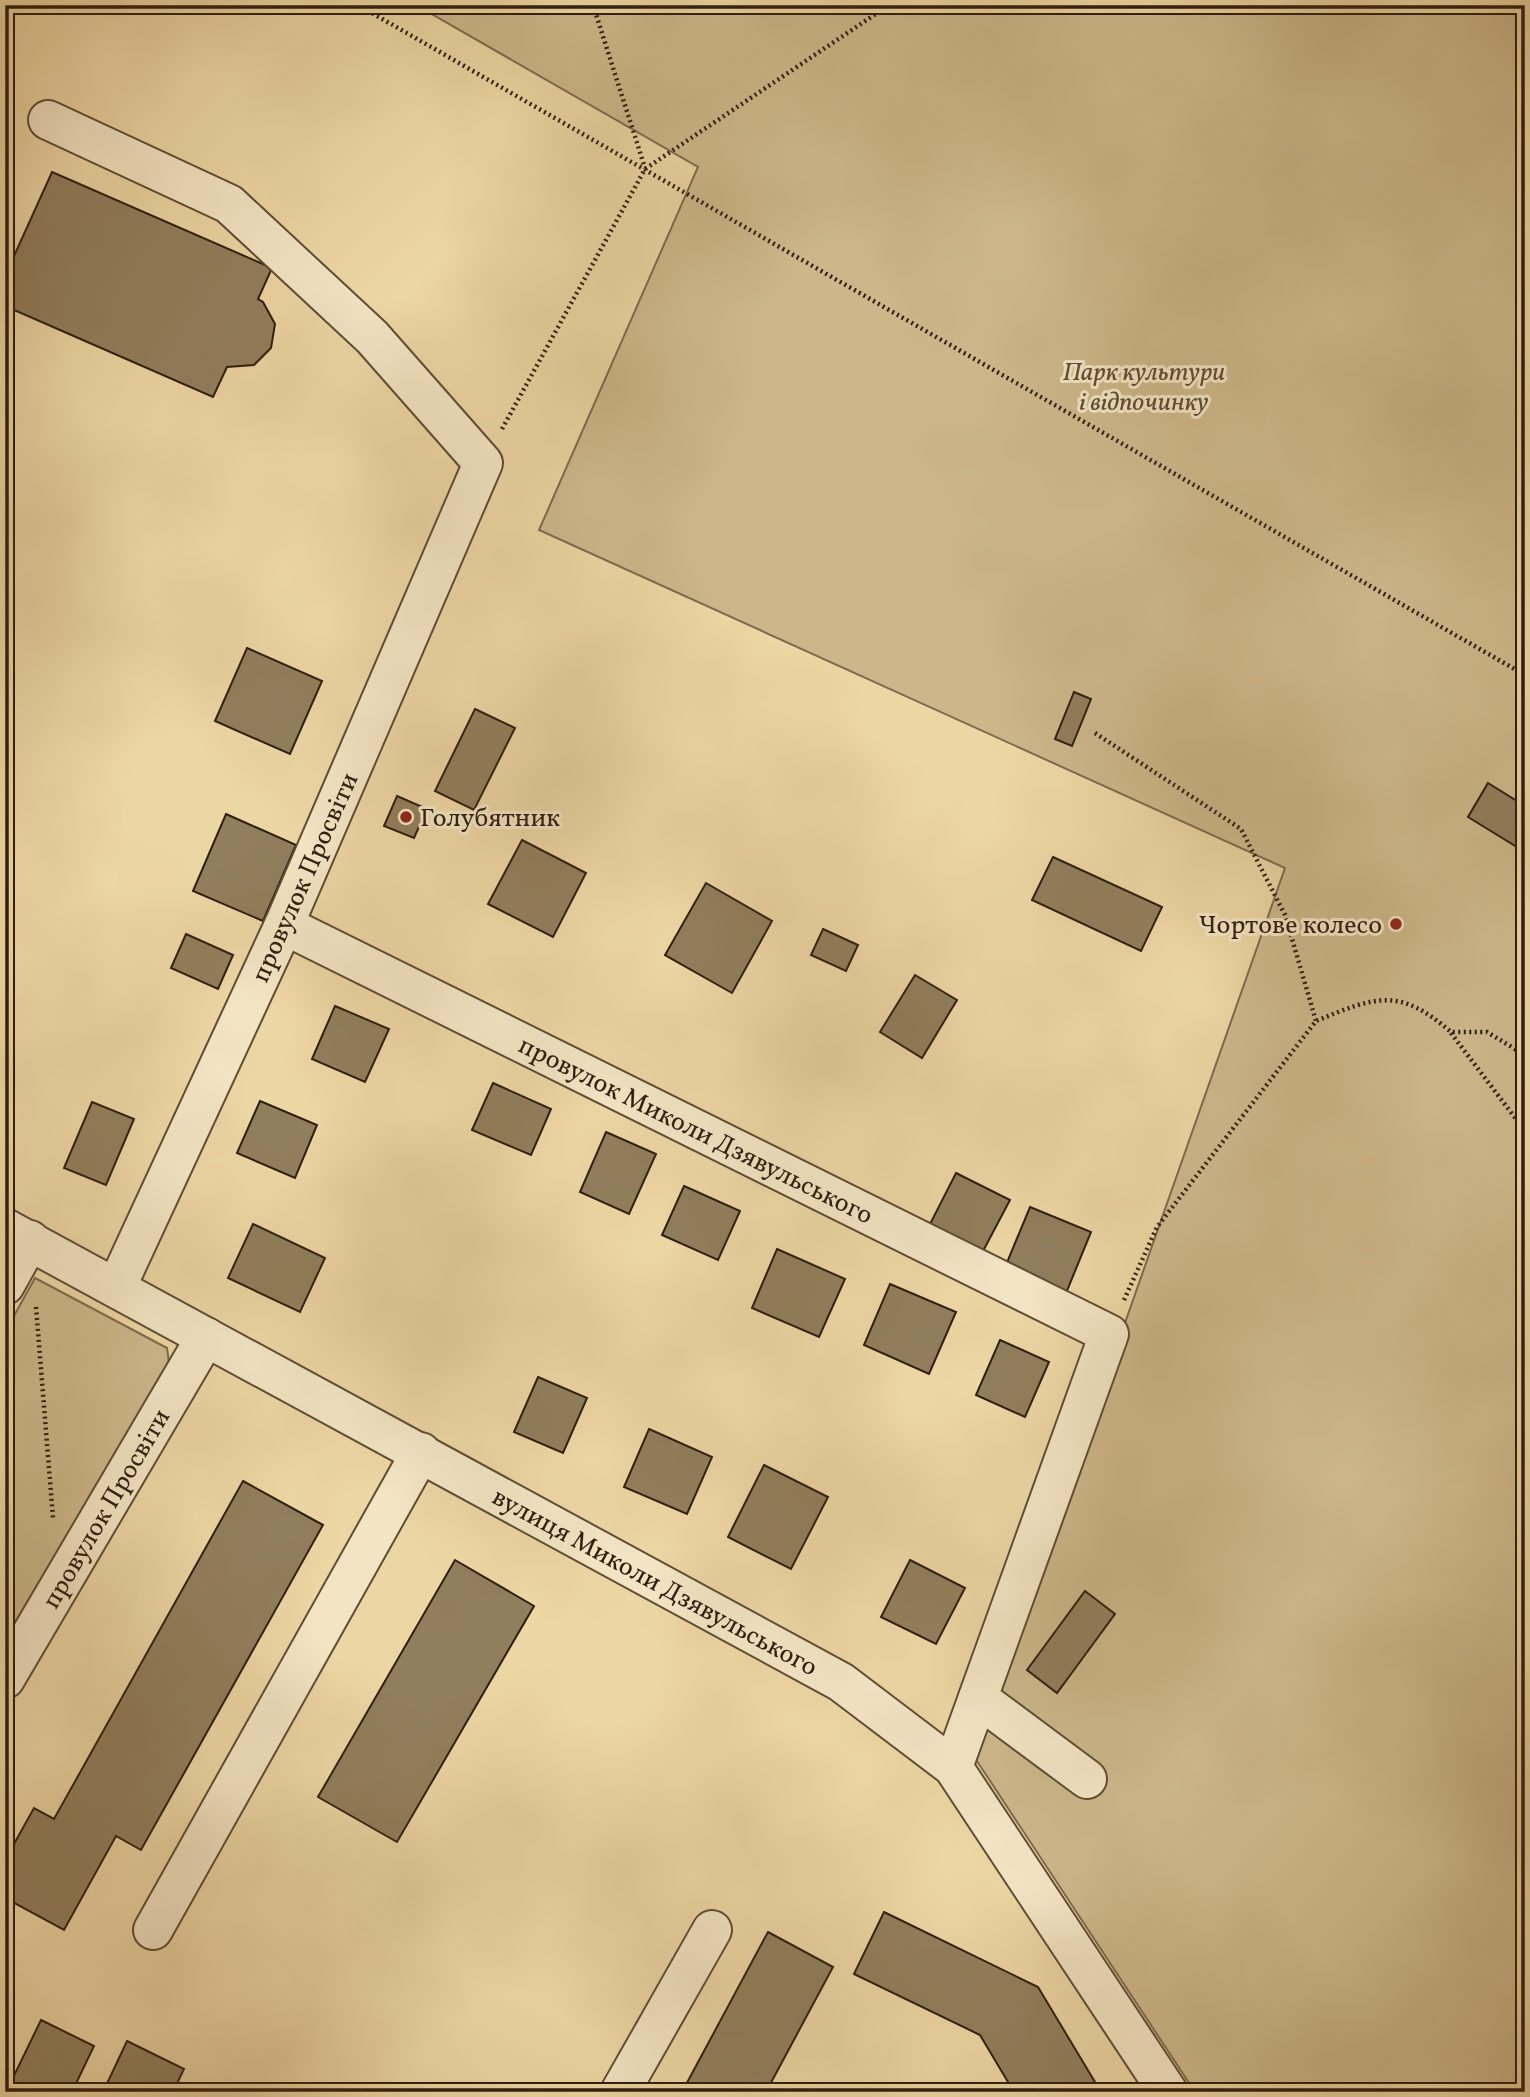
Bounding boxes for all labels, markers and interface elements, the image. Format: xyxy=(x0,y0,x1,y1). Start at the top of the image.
park label: Парк культури і відпочинку xyxy=(1063,355,1225,421)
street label: провулок Просвіти xyxy=(243,767,368,988)
place label: Голубятник xyxy=(420,801,560,837)
marker: Голубятник xyxy=(398,809,414,825)
place label: Чортове колесо xyxy=(1198,908,1382,944)
marker: Чортове колесо xyxy=(1388,916,1404,932)
street label: провулок Миколи Дзявульського xyxy=(512,1028,879,1234)
street label: провулок Просвіти xyxy=(34,1403,180,1616)
street label: вулиця Миколи Дзявульського xyxy=(485,1480,824,1686)

